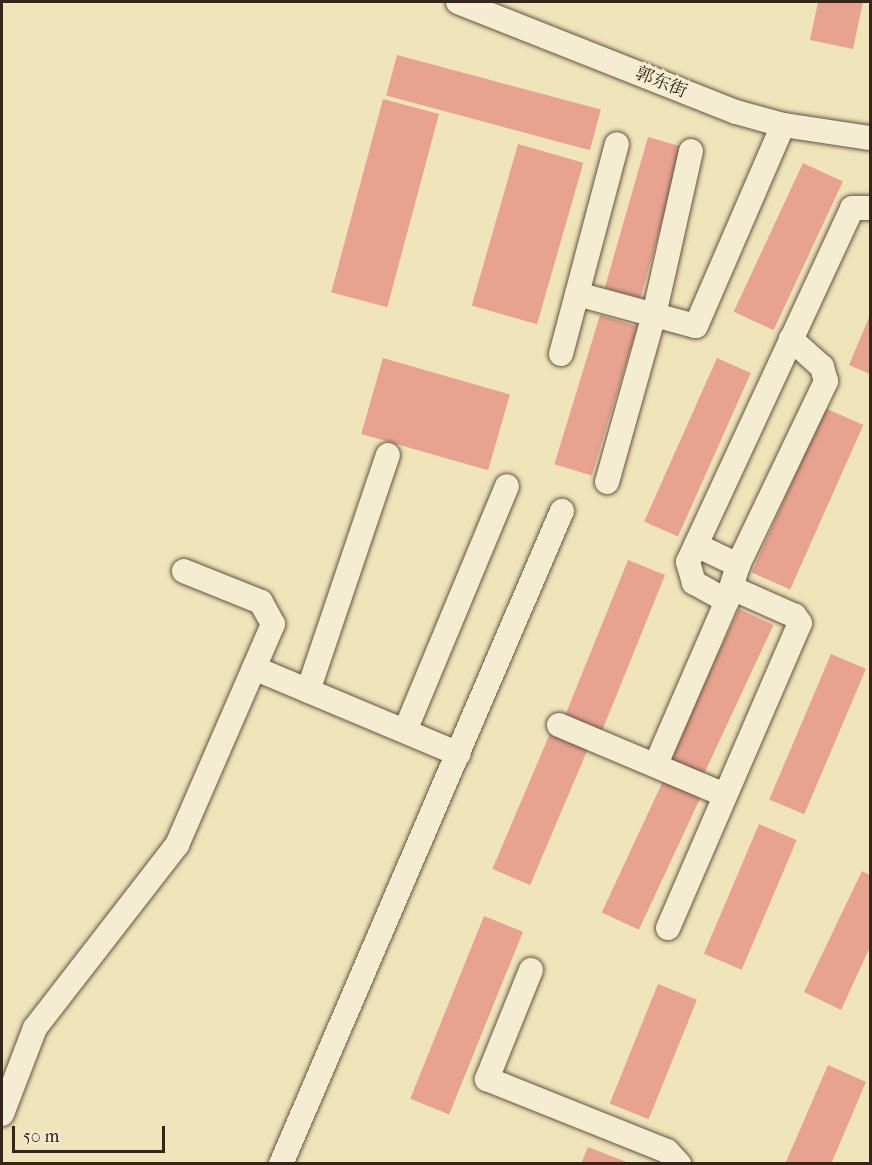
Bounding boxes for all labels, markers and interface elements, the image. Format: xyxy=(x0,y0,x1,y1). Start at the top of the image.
street label: 郭东街 xyxy=(632,63,690,103)
scale bar xyxy=(15,1114,168,1152)
text: 50 m xyxy=(23,1126,59,1147)

